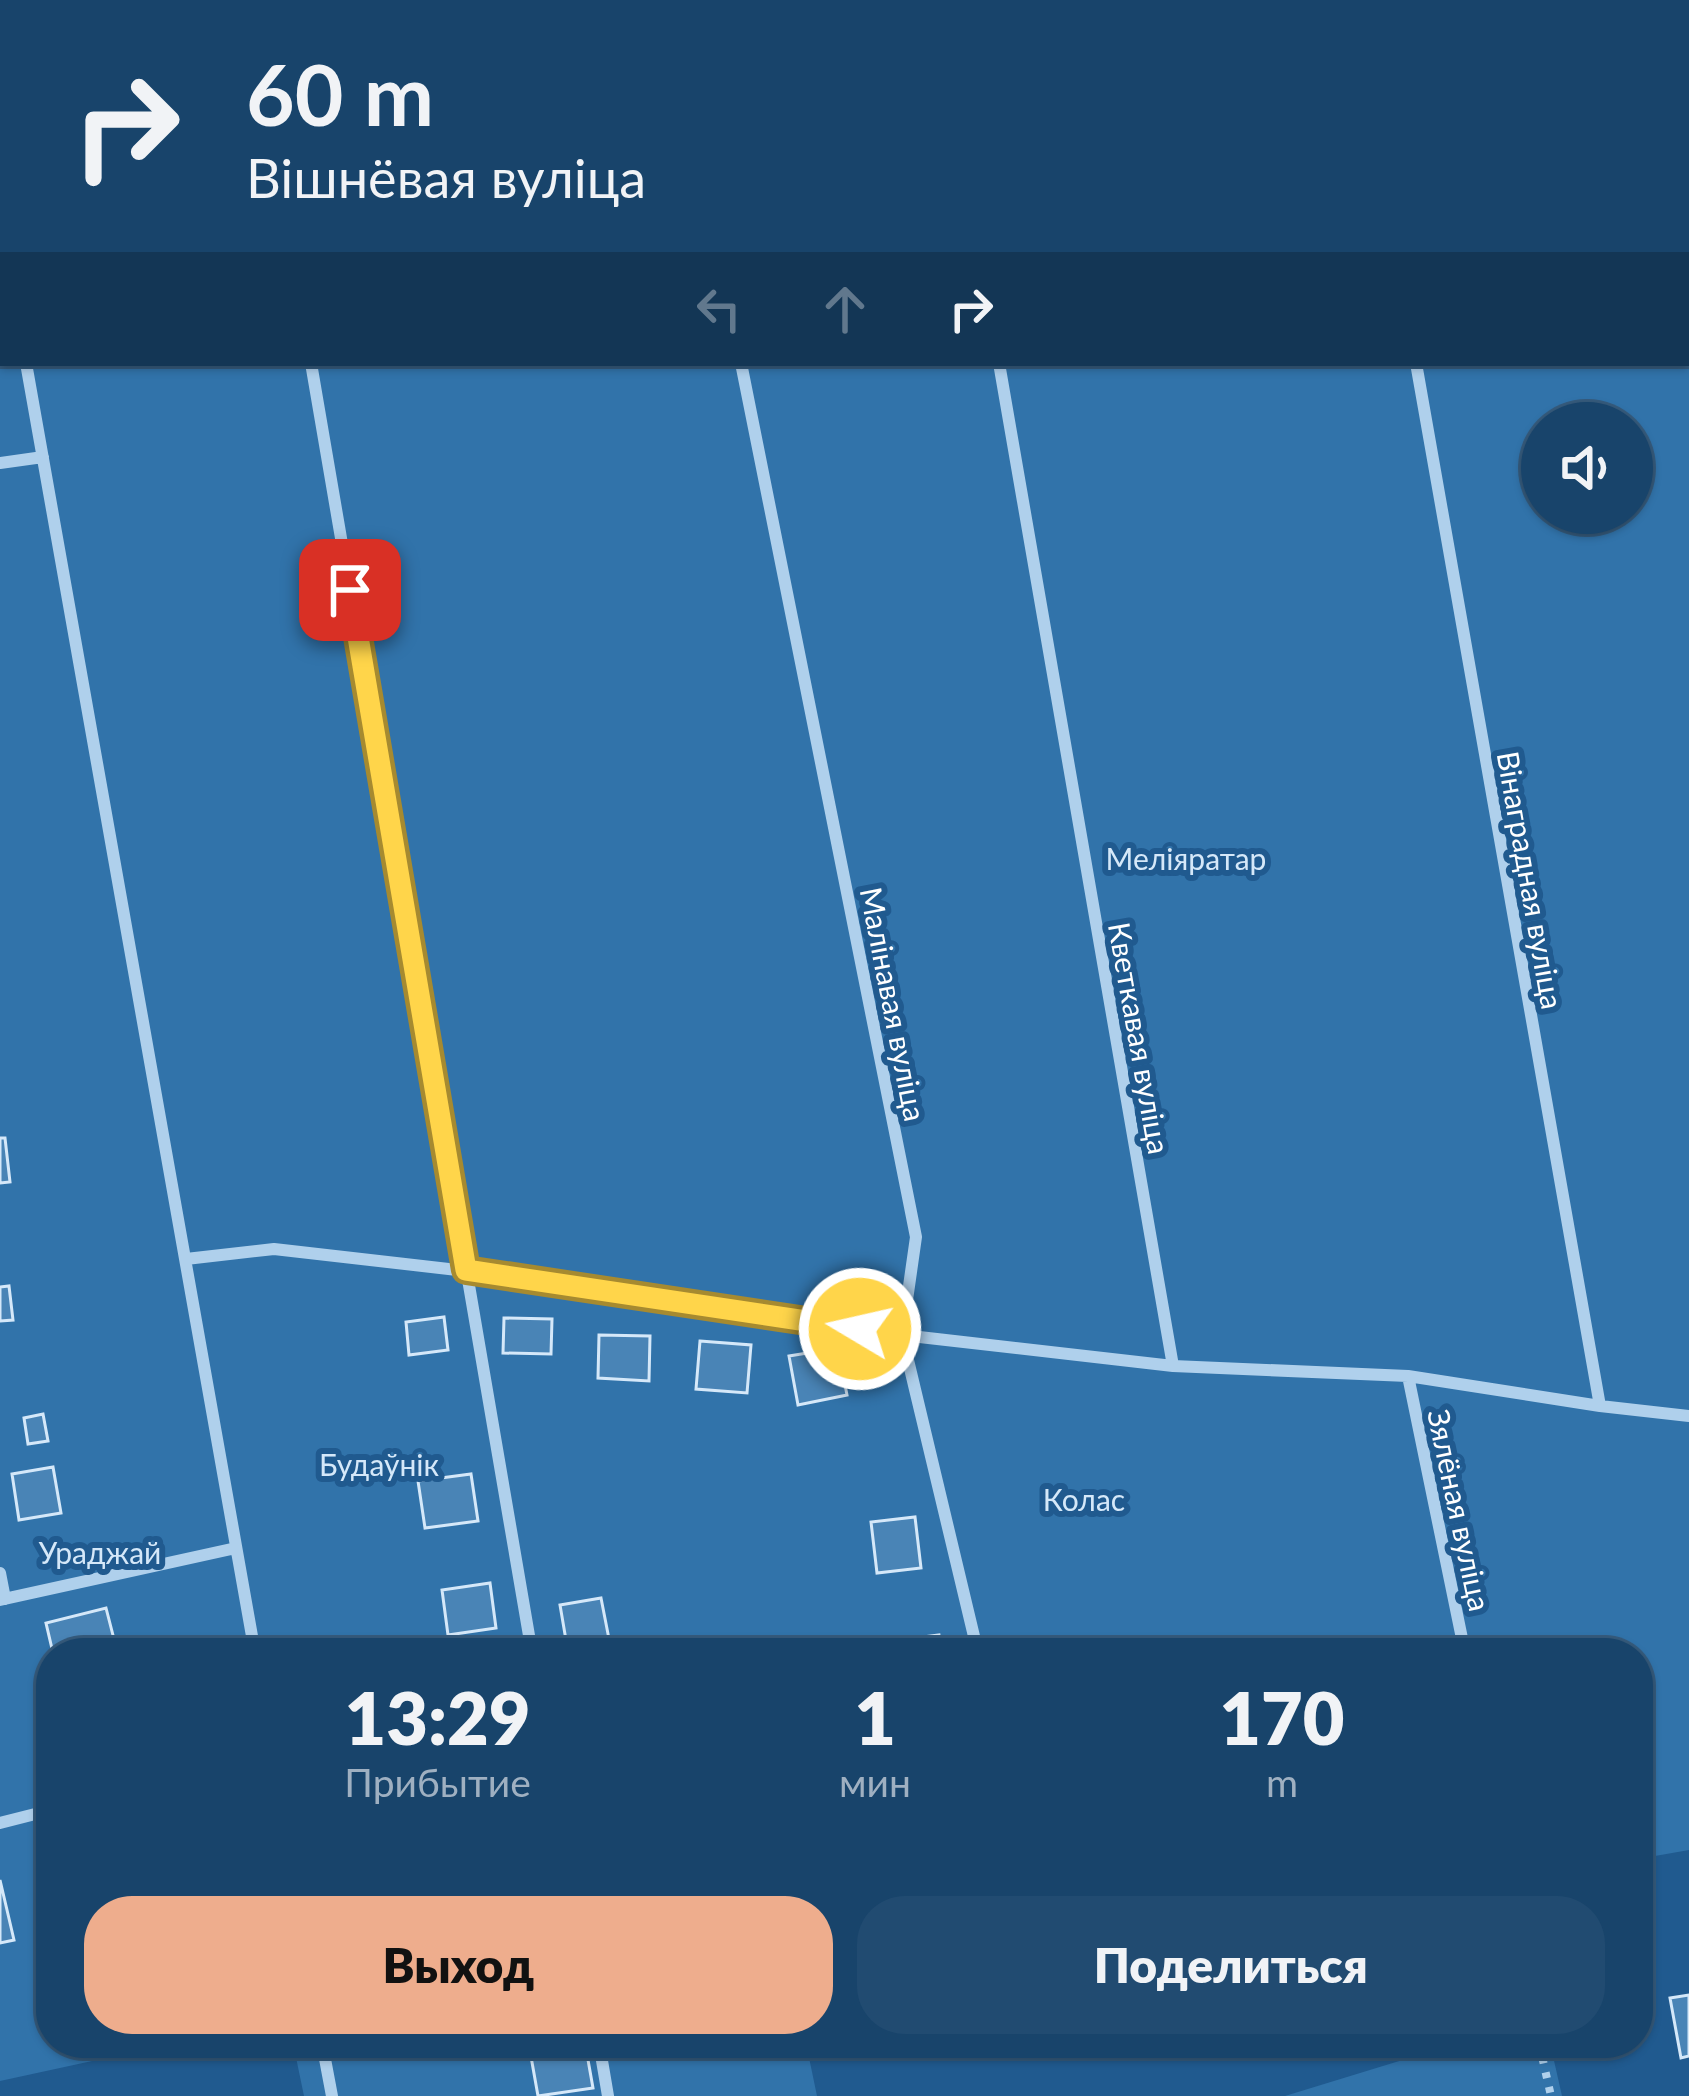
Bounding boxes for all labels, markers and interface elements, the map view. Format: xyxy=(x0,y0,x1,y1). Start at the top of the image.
text: 60 m xyxy=(246,43,434,144)
icon: right xyxy=(48,48,204,204)
text: Вішнёвая вуліца xyxy=(246,145,646,210)
icon: left xyxy=(686,276,752,342)
icon: ahead xyxy=(812,276,878,342)
icon: right xyxy=(938,276,1004,342)
map controls xyxy=(1521,402,1653,534)
button: sound xyxy=(1521,402,1653,534)
pin xyxy=(299,539,401,641)
icon: arrive xyxy=(317,557,383,623)
street label: Вінаградная вуліца xyxy=(1491,748,1571,1012)
park label: Меліяратар xyxy=(1106,840,1266,876)
street label: Малінавая вуліца xyxy=(854,884,934,1124)
street label: Кветкавая вуліца xyxy=(1102,919,1178,1157)
position arrow xyxy=(797,1266,923,1392)
street label: Зялёная вуліца xyxy=(1421,1406,1499,1614)
park label: Будаўнік xyxy=(319,1446,440,1482)
park label: Колас xyxy=(1043,1481,1125,1517)
park label: Ураджай xyxy=(39,1534,161,1570)
text: 13:29 xyxy=(344,1674,531,1760)
text: 1 xyxy=(854,1674,896,1760)
text: 170 xyxy=(1219,1674,1345,1760)
text: Прибытие xyxy=(344,1759,531,1805)
text: мин xyxy=(839,1759,911,1805)
text: m xyxy=(1266,1759,1298,1805)
button: Выход xyxy=(84,1896,833,2034)
button: Поделиться xyxy=(857,1896,1605,2034)

